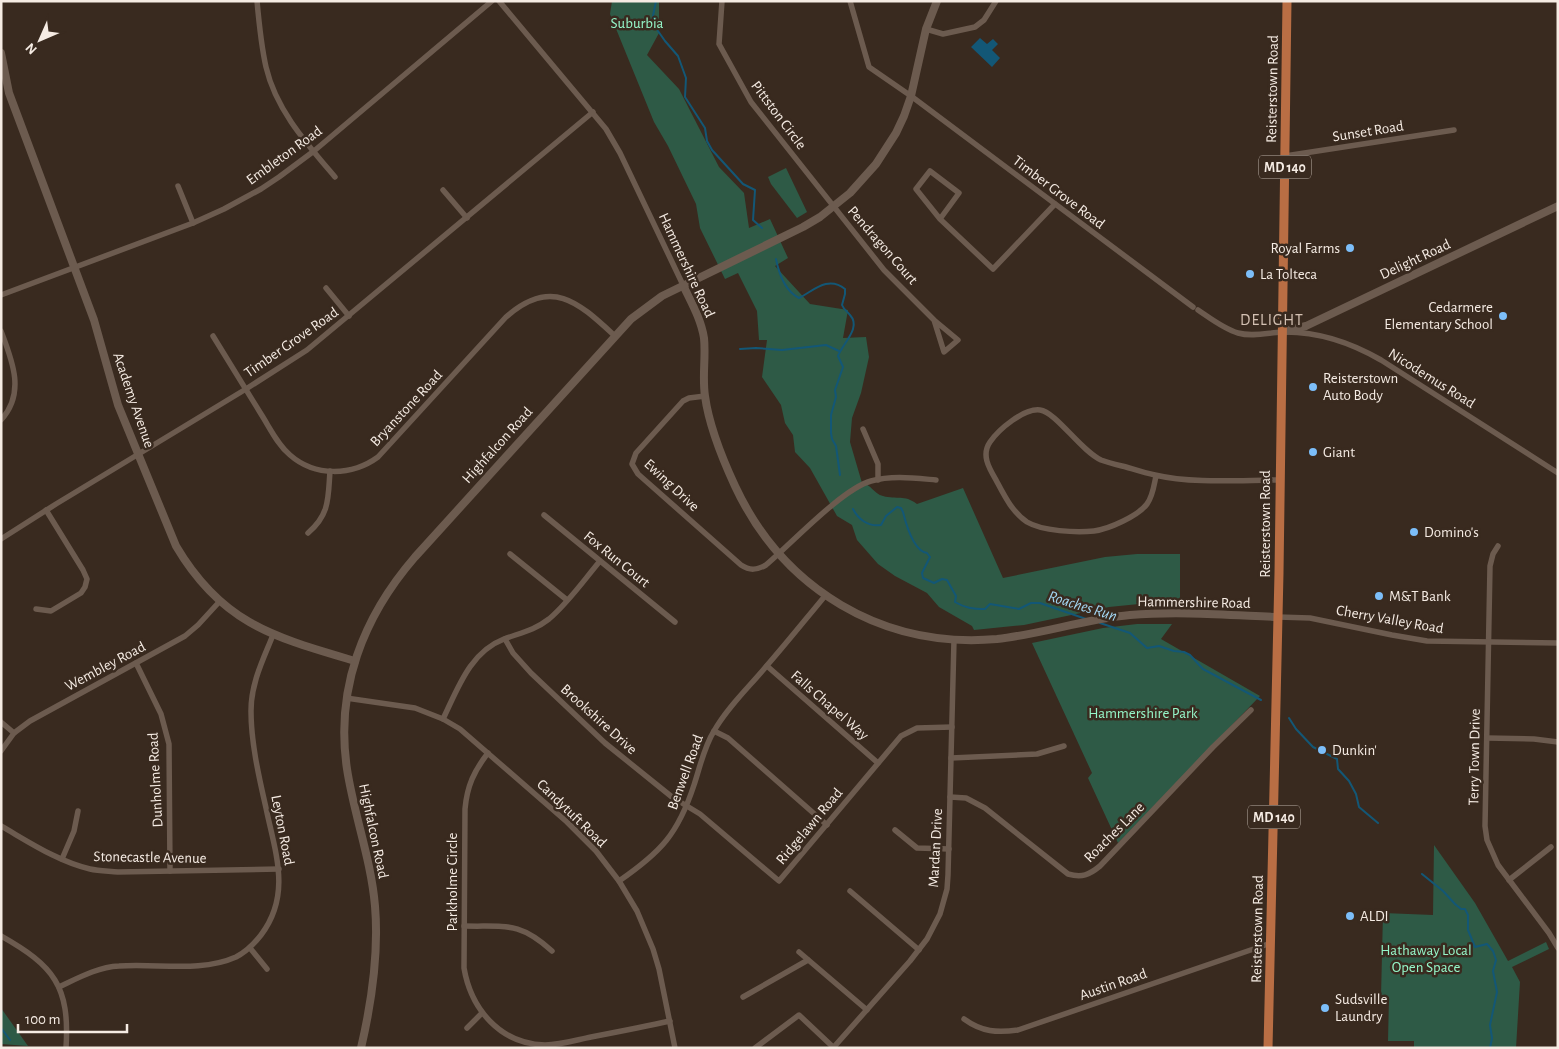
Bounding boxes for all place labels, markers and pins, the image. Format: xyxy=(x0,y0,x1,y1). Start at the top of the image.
place label: Royal Farms xyxy=(1271,241,1340,256)
marker: Royal Farms xyxy=(1344,242,1356,254)
place label: La Tolteca xyxy=(1260,267,1317,282)
marker: La Tolteca xyxy=(1244,268,1256,280)
place label: Cedarmere Elementary School xyxy=(1384,300,1493,332)
marker: Cedarmere Elementary School xyxy=(1497,310,1509,322)
place label: Reisterstown Auto Body xyxy=(1323,371,1398,403)
marker: Reisterstown Auto Body xyxy=(1307,381,1319,393)
place label: Giant xyxy=(1323,445,1355,460)
marker: Giant xyxy=(1307,446,1319,458)
place label: Domino's xyxy=(1424,525,1479,540)
marker: Domino's xyxy=(1408,526,1420,538)
place label: M&T Bank xyxy=(1389,589,1451,604)
marker: M&T Bank xyxy=(1373,590,1385,602)
place label: Dunkin' xyxy=(1332,743,1377,758)
marker: Dunkin' xyxy=(1316,744,1328,756)
place label: ALDI xyxy=(1360,909,1389,924)
marker: ALDI xyxy=(1344,910,1356,922)
place label: Sudsville Laundry xyxy=(1335,992,1387,1024)
marker: Sudsville Laundry xyxy=(1319,1002,1331,1014)

